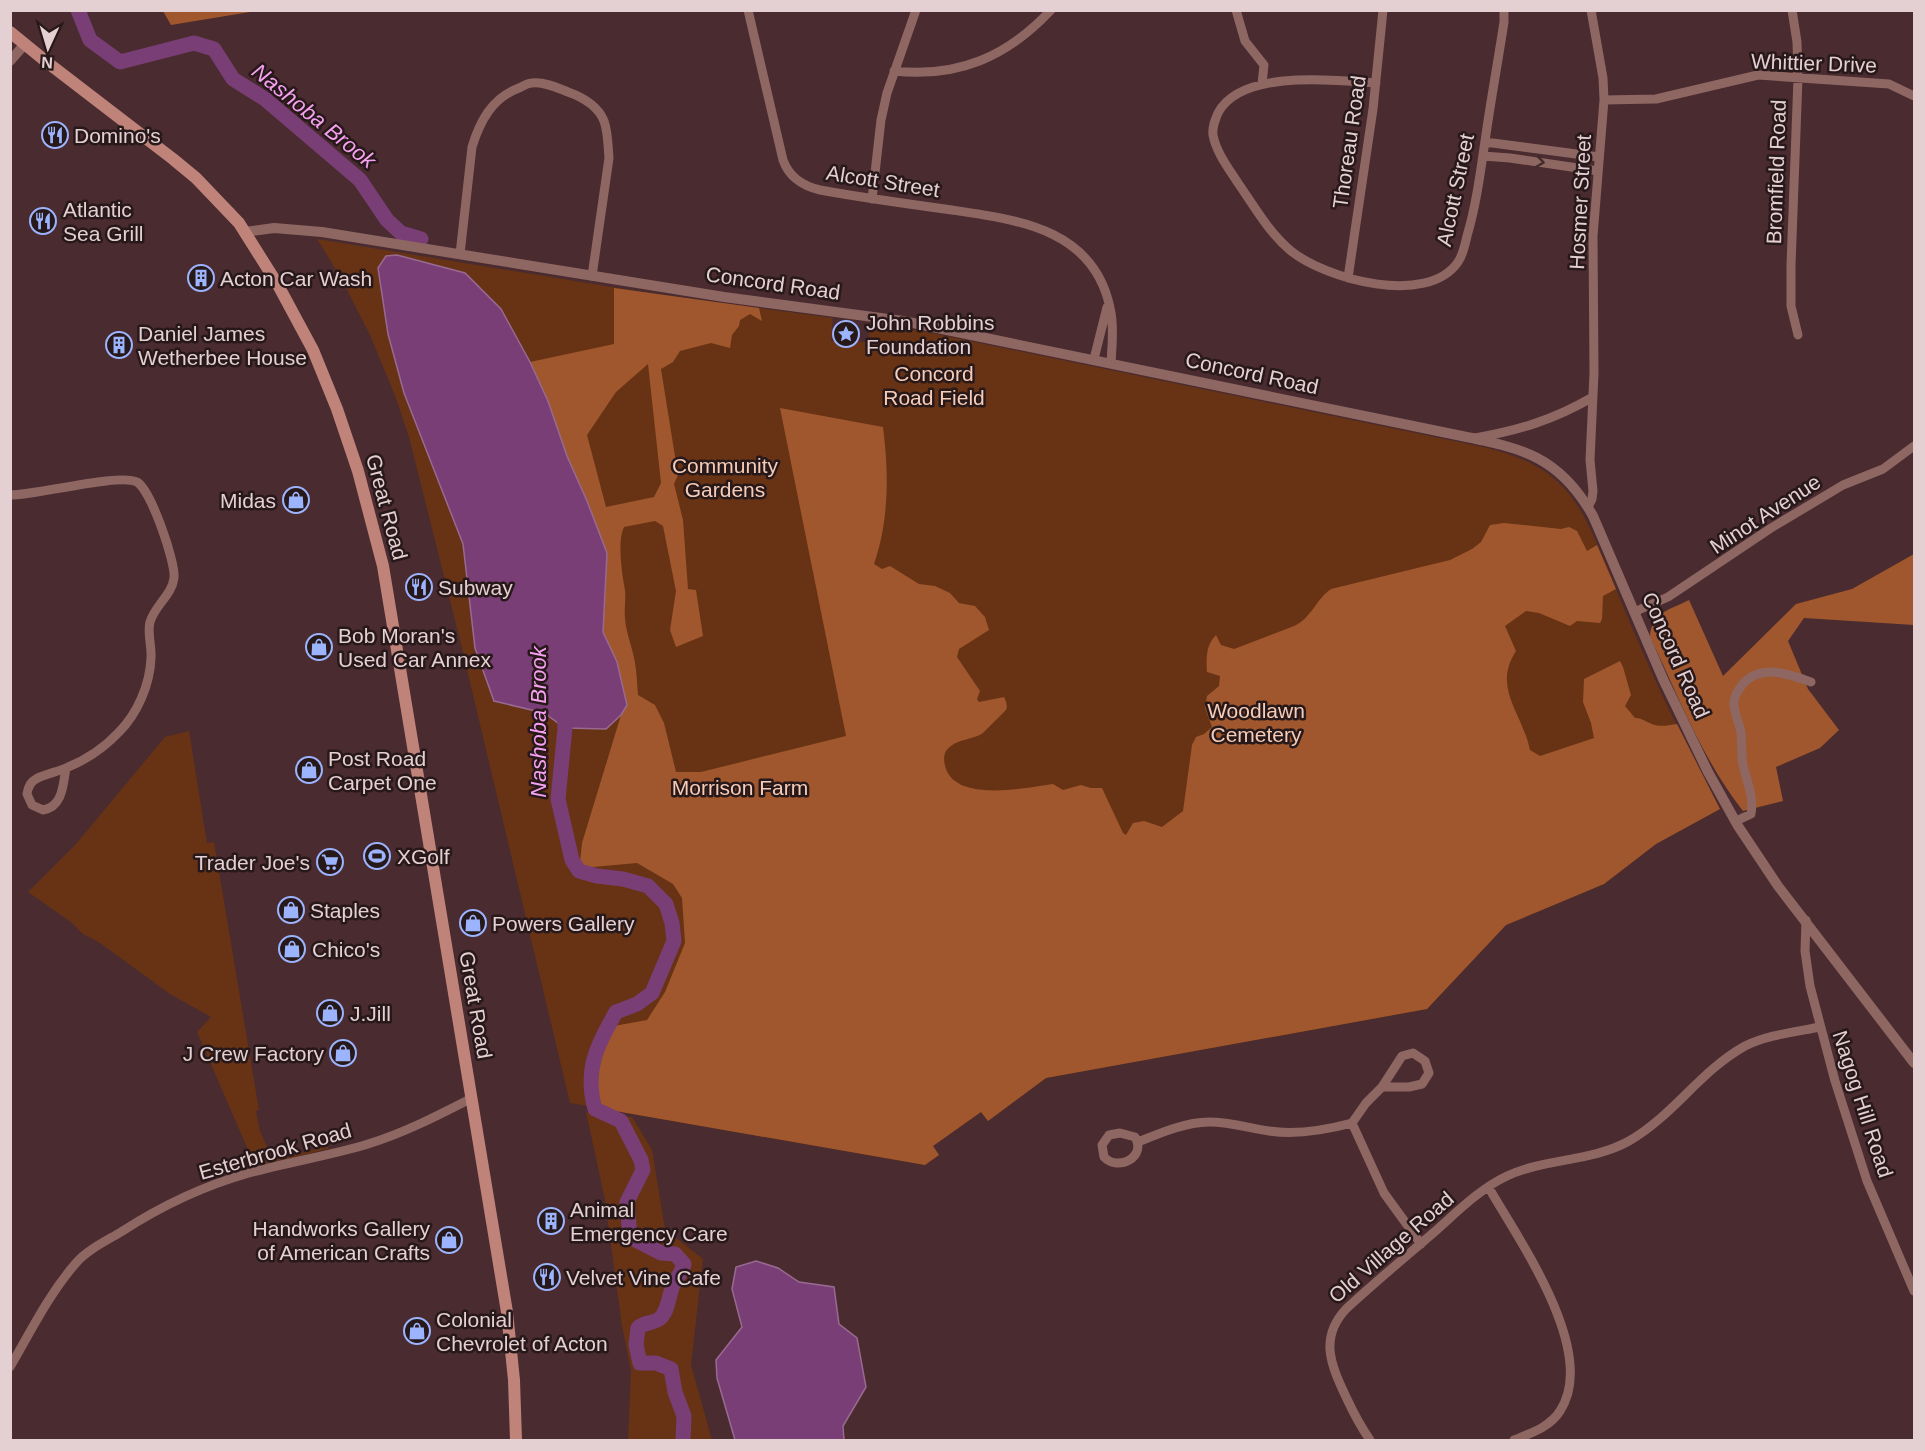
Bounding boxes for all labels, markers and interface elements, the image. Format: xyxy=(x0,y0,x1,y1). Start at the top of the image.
north arrow xyxy=(18,18,78,78)
street label: Whittier Drive xyxy=(1751,49,1877,77)
text: N xyxy=(41,54,53,71)
water label: Nashoba Brook xyxy=(247,59,382,174)
street label: Thoreau Road xyxy=(1328,74,1370,210)
street label: Bromfield Road xyxy=(1762,99,1790,245)
restaurant icon: Domino's xyxy=(40,120,70,150)
place label: Domino's xyxy=(74,124,161,147)
street label: Alcott Street xyxy=(1432,132,1478,248)
street label: Hosmer Street xyxy=(1565,134,1595,270)
one-way arrow xyxy=(1536,156,1545,168)
street label: Alcott Street xyxy=(825,161,941,201)
place label: Atlantic Sea Grill xyxy=(63,198,144,245)
restaurant icon: Atlantic Sea Grill xyxy=(28,206,58,236)
street label: Concord Road xyxy=(704,262,842,304)
building icon: Acton Car Wash xyxy=(186,263,216,293)
place label: Acton Car Wash xyxy=(220,267,372,290)
place label: John Robbins Foundation xyxy=(866,311,994,358)
place icon: John Robbins Foundation xyxy=(831,319,861,349)
place label: Daniel James Wetherbee House xyxy=(138,322,307,369)
building icon: Daniel James Wetherbee House xyxy=(104,330,134,360)
street label: Concord Road xyxy=(1183,348,1321,398)
park label: Concord Road Field xyxy=(883,362,985,409)
street label: Great Road xyxy=(362,452,412,562)
park label: Community Gardens xyxy=(672,454,779,501)
street label: Minot Avenue xyxy=(1706,470,1824,558)
shop icon: Midas xyxy=(281,485,311,515)
place label: Midas xyxy=(220,489,276,512)
restaurant icon: Subway xyxy=(404,572,434,602)
place label: Subway xyxy=(438,576,513,599)
street label: Concord Road xyxy=(1638,588,1714,722)
place label: Bob Moran's Used Car Annex xyxy=(338,624,491,671)
shop icon: Bob Moran's Used Car Annex xyxy=(304,632,334,662)
water label: Nashoba Brook xyxy=(526,645,551,798)
park label: Woodlawn Cemetery xyxy=(1207,699,1305,746)
place label: Post Road Carpet One xyxy=(328,747,437,794)
shop icon: Post Road Carpet One xyxy=(294,755,324,785)
park label: Morrison Farm xyxy=(672,776,808,799)
sports icon: XGolf xyxy=(362,841,392,871)
place label: XGolf xyxy=(397,845,450,868)
supermarket icon: Trader Joe's xyxy=(315,847,345,877)
place label: Trader Joe's xyxy=(195,851,310,874)
shop icon: Staples xyxy=(276,895,306,925)
place label: Staples xyxy=(310,899,380,922)
shop icon: Powers Gallery xyxy=(458,908,488,938)
place label: Powers Gallery xyxy=(492,912,635,935)
shop icon: Chico's xyxy=(277,934,307,964)
place label: Chico's xyxy=(312,938,380,961)
street label: Great Road xyxy=(455,950,497,1060)
shop icon: J.Jill xyxy=(315,998,345,1028)
place label: J.Jill xyxy=(350,1002,391,1025)
street label: Nagog Hill Road xyxy=(1828,1028,1898,1180)
shop icon: J Crew Factory xyxy=(328,1038,358,1068)
place label: J Crew Factory xyxy=(183,1042,324,1065)
street label: Esterbrook Road xyxy=(196,1118,354,1184)
street label: Old Village Road xyxy=(1324,1187,1458,1307)
place label: Animal Emergency Care xyxy=(570,1198,728,1245)
building icon: Animal Emergency Care xyxy=(536,1206,566,1236)
place label: Handworks Gallery of American Crafts xyxy=(253,1217,430,1264)
shop icon: Handworks Gallery of American Crafts xyxy=(434,1225,464,1255)
restaurant icon: Velvet Vine Cafe xyxy=(532,1262,562,1292)
place label: Velvet Vine Cafe xyxy=(566,1266,721,1289)
place label: Colonial Chevrolet of Acton xyxy=(436,1308,608,1355)
shop icon: Colonial Chevrolet of Acton xyxy=(402,1316,432,1346)

